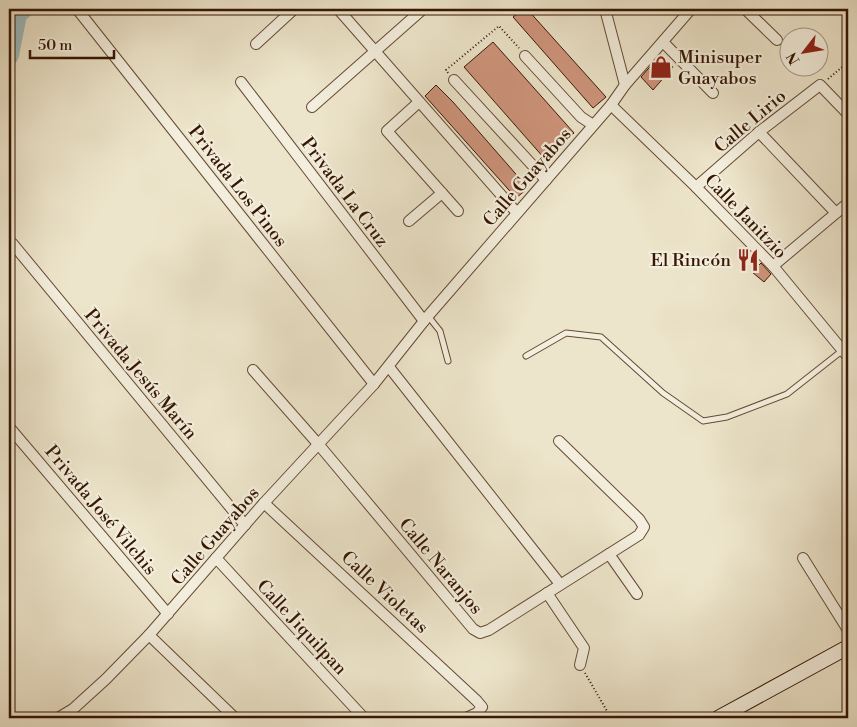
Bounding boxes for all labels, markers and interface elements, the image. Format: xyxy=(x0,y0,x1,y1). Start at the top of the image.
scale bar xyxy=(30,28,114,60)
north arrow xyxy=(780,28,830,78)
text: 50 m xyxy=(38,36,72,55)
place label: Minisuper Guayabos xyxy=(678,46,762,90)
text: N xyxy=(783,49,804,68)
shop icon: Minisuper Guayabos xyxy=(648,54,674,80)
street label: Calle Lirio xyxy=(710,85,791,158)
street label: Privada Los Pinos xyxy=(183,121,292,252)
street label: Calle Guayabos xyxy=(478,123,577,231)
street label: Privada La Cruz xyxy=(296,133,393,252)
street label: Calle Janitzio xyxy=(699,169,792,264)
restaurant icon: El Rincón xyxy=(735,247,761,273)
place label: El Rincón xyxy=(650,249,731,272)
street label: Privada Jesús Marín xyxy=(79,304,202,445)
street label: Privada José Vilchis xyxy=(40,441,162,580)
street label: Calle Guayabos xyxy=(166,482,265,590)
street label: Calle Naranjos xyxy=(394,513,488,619)
street label: Calle Violetas xyxy=(336,546,433,639)
street label: Calle Jiquilpan xyxy=(252,575,352,680)

